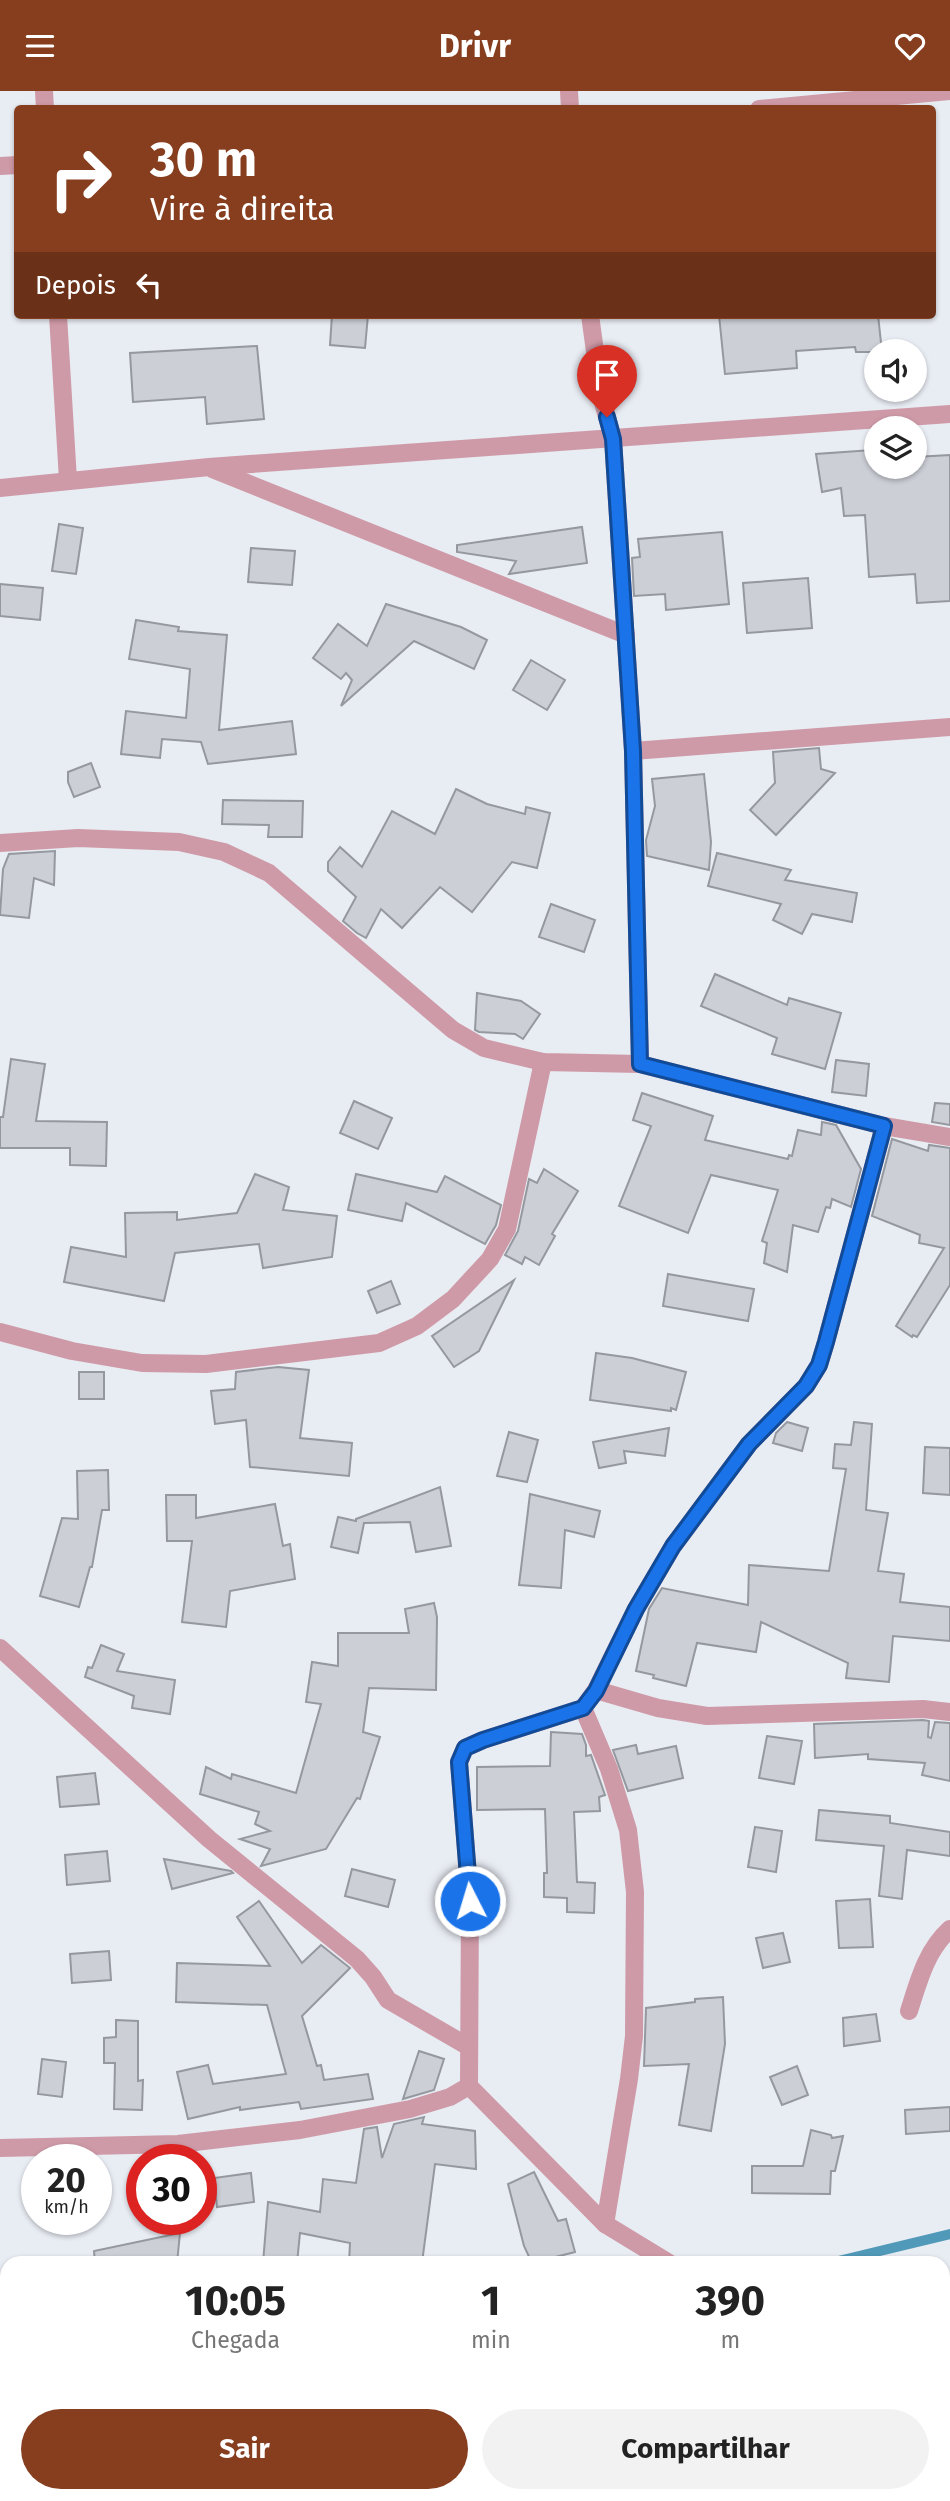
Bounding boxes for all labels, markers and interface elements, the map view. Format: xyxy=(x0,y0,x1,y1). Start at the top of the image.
icon: menu xyxy=(21,27,59,65)
text: Drivr xyxy=(439,27,511,65)
icon: heart xyxy=(891,27,929,65)
text: 30 m xyxy=(150,130,257,189)
icon: right xyxy=(35,133,126,224)
text: Vire à direita xyxy=(150,190,335,228)
icon: left xyxy=(130,266,168,304)
text: Depois xyxy=(35,270,116,301)
map controls xyxy=(864,339,927,479)
button: sound xyxy=(864,339,927,402)
pin xyxy=(577,345,637,417)
icon: arrive xyxy=(588,356,626,394)
button: layers xyxy=(864,416,927,479)
position arrow xyxy=(433,1864,507,1938)
speed limit sign: 30 xyxy=(126,2144,217,2235)
text: 20 xyxy=(47,2159,86,2201)
text: km/h xyxy=(44,2196,89,2218)
text: 10:05 xyxy=(185,2276,286,2326)
text: 1 xyxy=(481,2276,501,2326)
text: 390 xyxy=(696,2276,765,2326)
text: Chegada xyxy=(191,2326,280,2354)
text: min xyxy=(471,2326,511,2354)
text: m xyxy=(720,2326,740,2354)
button: Sair xyxy=(21,2409,468,2489)
button: Compartilhar xyxy=(482,2409,929,2489)

